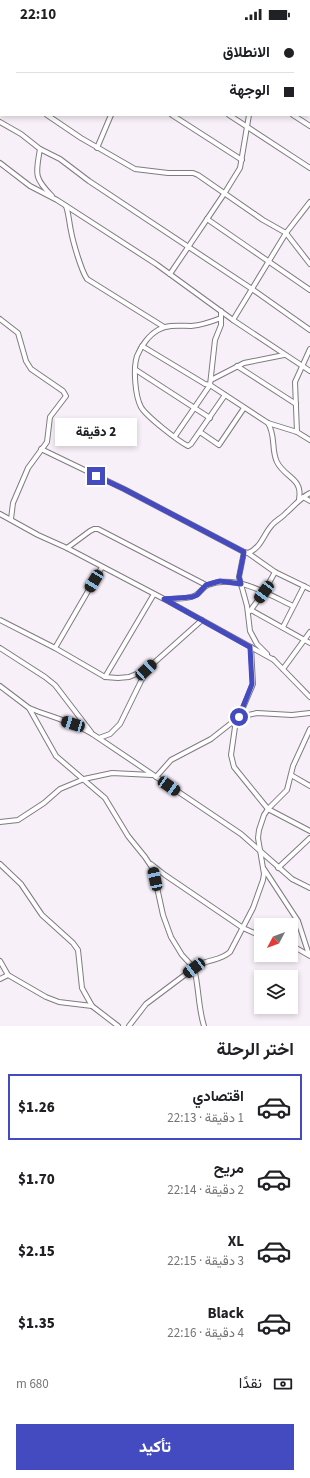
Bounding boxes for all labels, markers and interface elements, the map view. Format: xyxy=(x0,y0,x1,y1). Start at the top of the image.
text: 22:10 xyxy=(20,4,56,25)
text: الانطلاق xyxy=(223,42,270,63)
text: الوجهة xyxy=(229,80,270,101)
callout: 2 دقيقة xyxy=(55,418,137,446)
text: 2 دقيقة xyxy=(76,423,116,441)
route end xyxy=(87,467,105,485)
car xyxy=(83,568,105,594)
car xyxy=(252,579,276,605)
car xyxy=(133,657,159,683)
route start xyxy=(230,708,248,726)
car xyxy=(60,715,86,733)
car xyxy=(156,774,182,798)
car xyxy=(147,866,163,892)
north arrow xyxy=(254,918,298,962)
map controls xyxy=(254,918,298,1014)
car xyxy=(181,956,207,980)
button: layers xyxy=(254,970,298,1014)
text: اختر الرحلة xyxy=(217,1037,294,1062)
text: اقتصادي xyxy=(192,1086,244,1107)
icon: car xyxy=(256,1089,292,1125)
text: $1.26 xyxy=(18,1097,55,1118)
text: 1 دقيقة · 22:13 xyxy=(167,1109,244,1127)
text: مريح xyxy=(214,1158,244,1179)
icon: car xyxy=(256,1161,292,1197)
text: $1.70 xyxy=(18,1169,55,1190)
text: 2 دقيقة · 22:14 xyxy=(167,1181,244,1199)
text: XL xyxy=(228,1231,244,1252)
icon: car xyxy=(256,1233,292,1269)
text: $2.15 xyxy=(18,1241,55,1262)
text: 3 دقيقة · 22:15 xyxy=(167,1252,244,1270)
text: Black xyxy=(207,1303,244,1324)
icon: car xyxy=(256,1305,292,1341)
text: $1.35 xyxy=(18,1313,55,1334)
text: 4 دقيقة · 22:16 xyxy=(167,1324,244,1342)
text: نقدًا xyxy=(239,1373,262,1394)
icon: cash xyxy=(272,1373,294,1395)
text: 680 m xyxy=(16,1375,49,1393)
button: تأكيد xyxy=(16,1424,294,1470)

